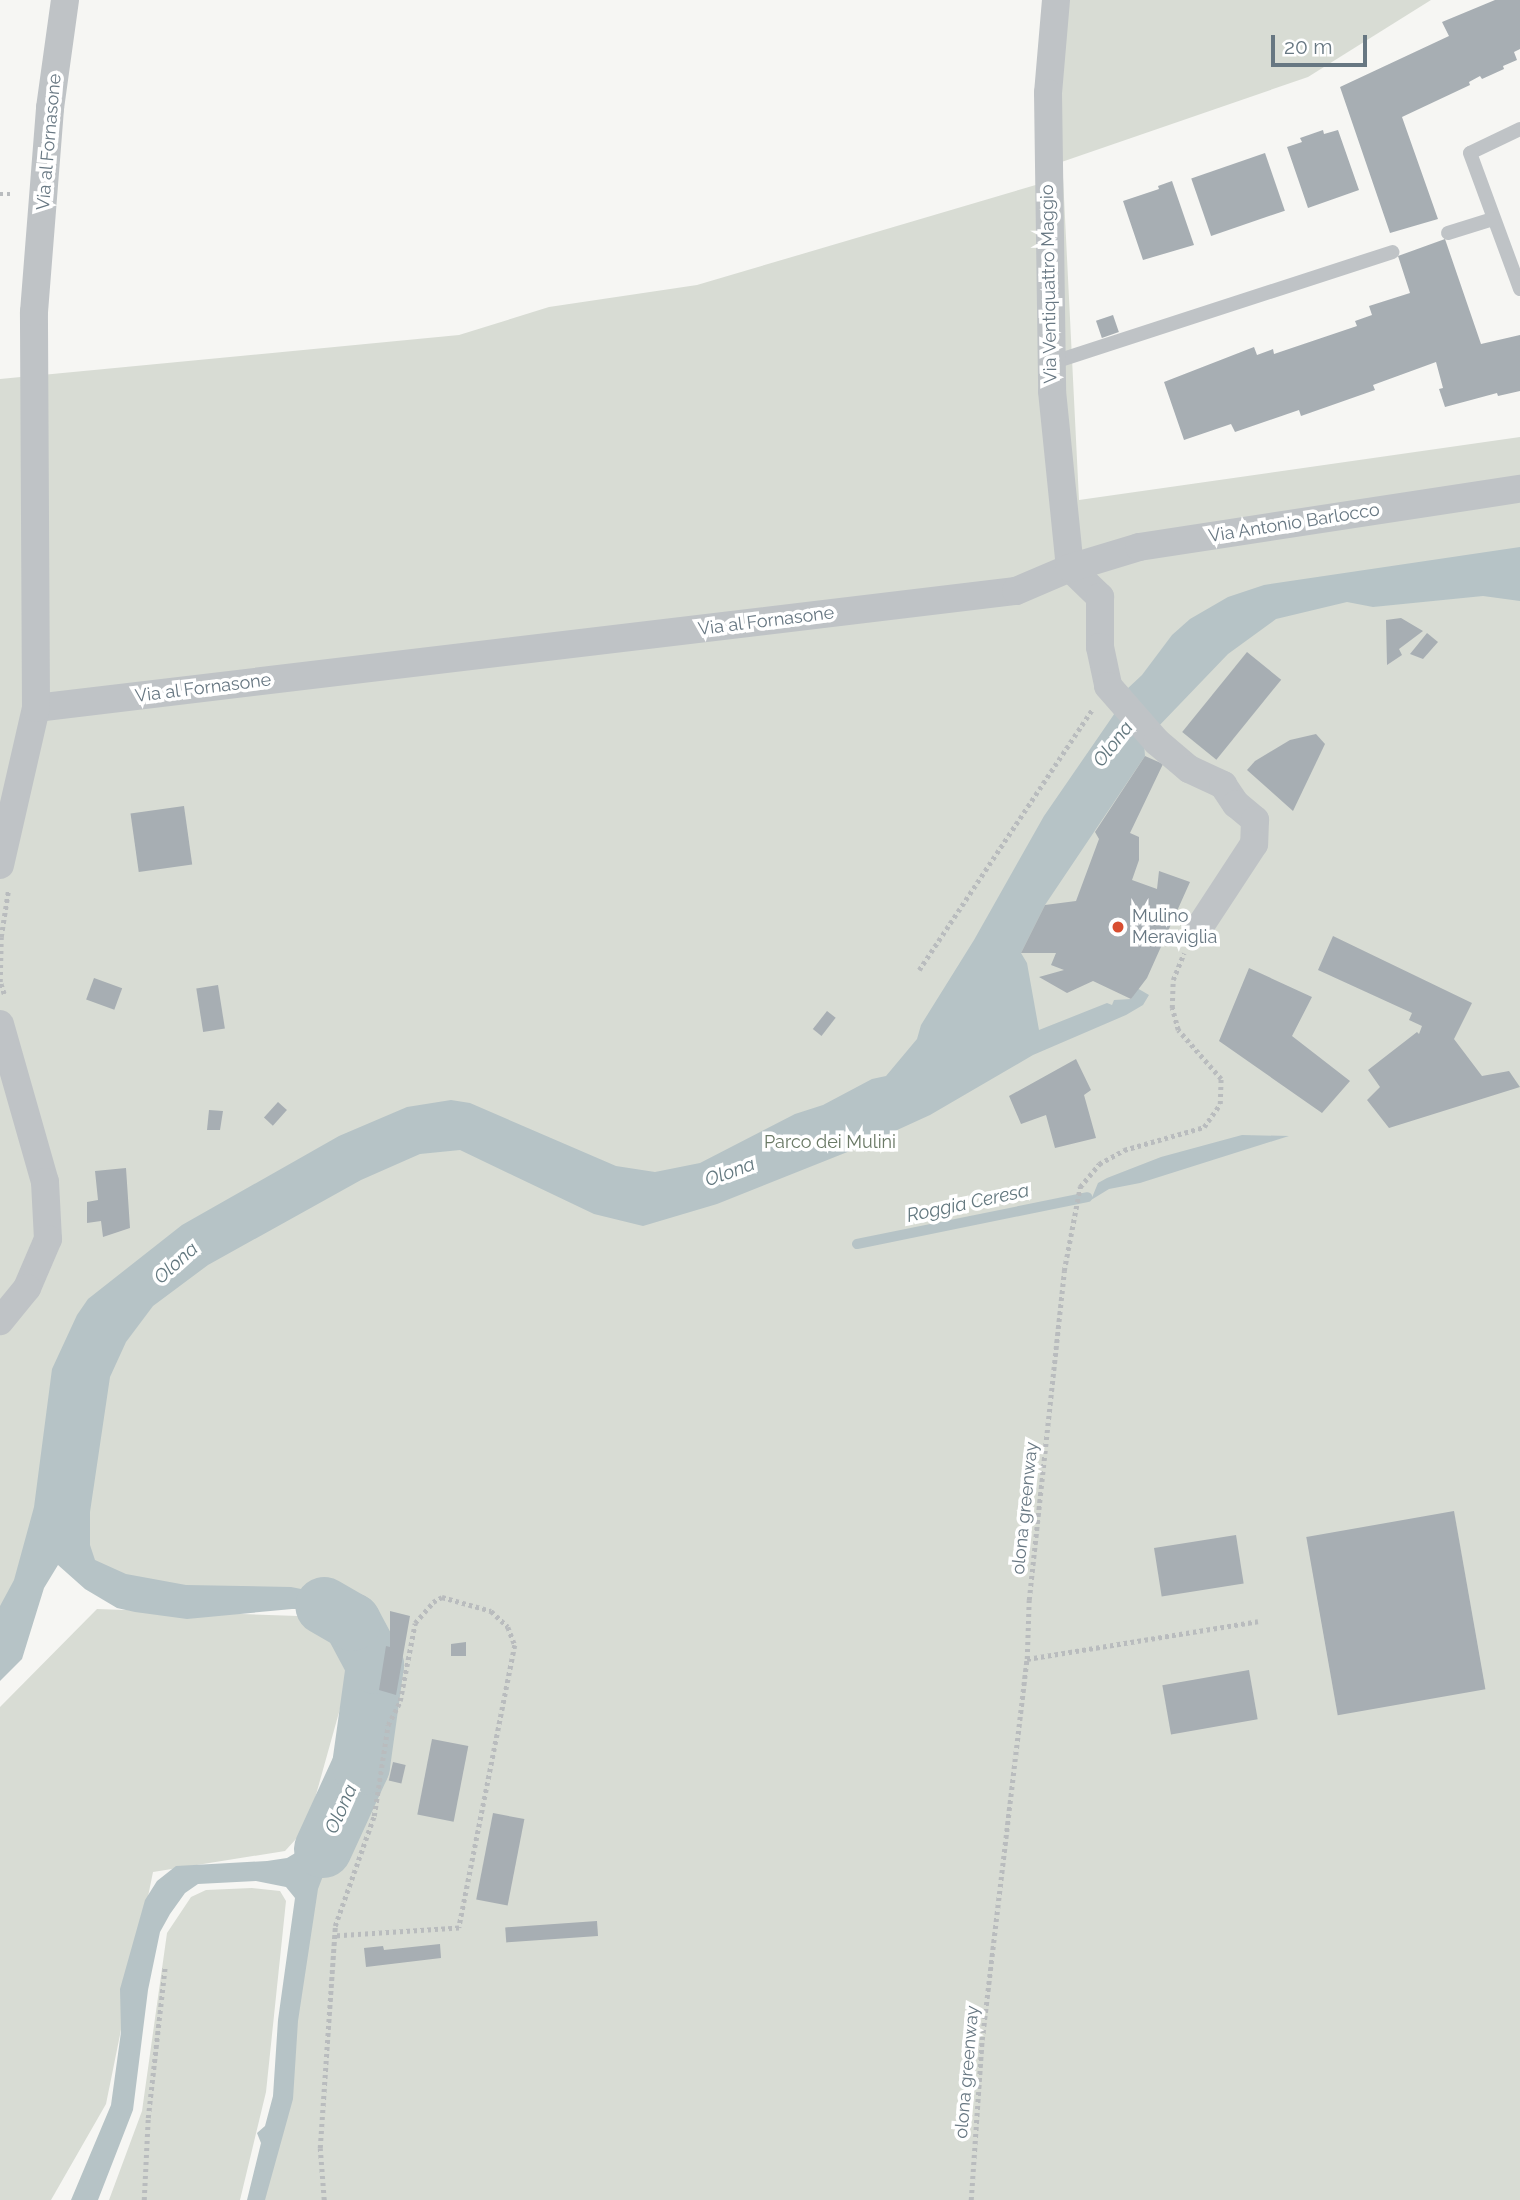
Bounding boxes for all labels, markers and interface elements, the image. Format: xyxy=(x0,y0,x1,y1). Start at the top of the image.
scale bar xyxy=(1275,21,1371,65)
text: 20 m xyxy=(1284,34,1332,59)
street label: Via al Fornasone xyxy=(32,72,66,212)
street label: Via Ventiquattro Maggio xyxy=(1036,184,1062,384)
street label: Via Antonio Barlocco xyxy=(1207,499,1381,547)
street label: Via al Fornasone xyxy=(696,602,836,640)
street label: Via al Fornasone xyxy=(133,669,273,707)
water label: Olona xyxy=(1088,717,1138,771)
place label: Mulino Meraviglia xyxy=(1132,906,1217,948)
marker: Mulino Meraviglia xyxy=(1110,919,1126,935)
park label: Parco dei Mulini xyxy=(764,1131,896,1153)
water label: Olona xyxy=(702,1152,758,1192)
water label: Roggia Ceresa xyxy=(905,1179,1031,1227)
water label: Olona xyxy=(149,1237,203,1289)
street label: olona greenway xyxy=(1007,1440,1043,1576)
water label: Olona xyxy=(320,1781,362,1837)
street label: olona greenway xyxy=(950,2005,984,2139)

